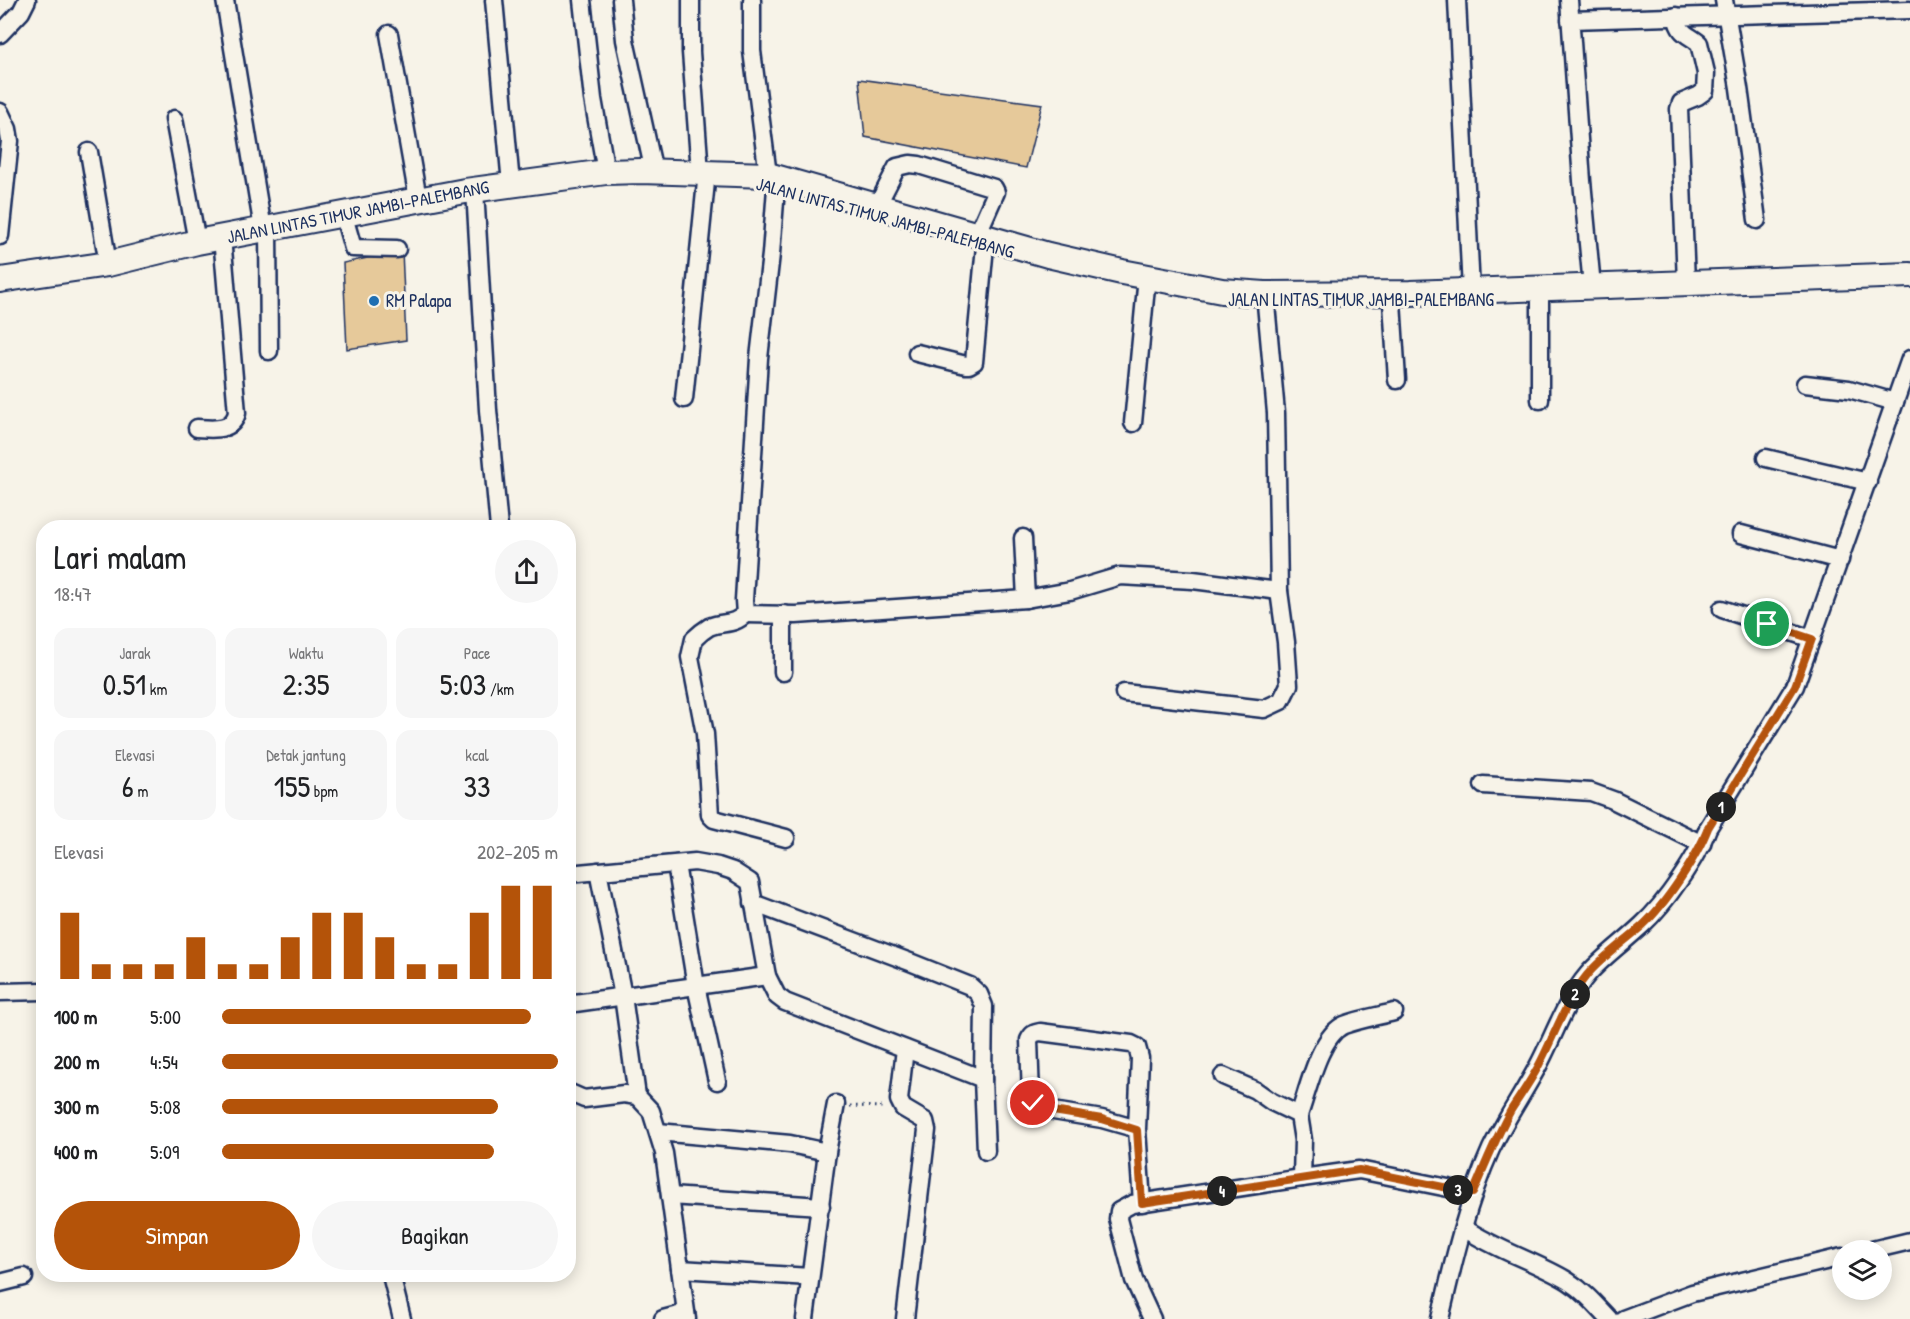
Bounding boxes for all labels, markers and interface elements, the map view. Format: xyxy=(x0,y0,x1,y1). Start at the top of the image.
street label: JALAN LINTAS TIMUR JAMBI-PALEMBANG xyxy=(753,171,1017,264)
street label: JALAN LINTAS TIMUR JAMBI-PALEMBANG xyxy=(225,174,491,249)
street label: JALAN LINTAS TIMUR JAMBI-PALEMBANG xyxy=(1228,287,1494,312)
place label: RM Palapa xyxy=(386,288,451,313)
marker: RM Palapa xyxy=(367,294,381,308)
text: Lari malam xyxy=(54,535,186,579)
button: share xyxy=(495,540,558,603)
text: 18:47 xyxy=(54,580,92,607)
pin xyxy=(1741,598,1792,649)
icon: arrive xyxy=(1750,607,1783,640)
text: Jarak xyxy=(119,642,151,664)
text: Waktu xyxy=(289,642,323,664)
text: Pace xyxy=(464,642,490,664)
text: 0.51 xyxy=(103,664,146,704)
text: 2:35 xyxy=(282,664,330,704)
text: 5:03 xyxy=(440,664,486,704)
text: km xyxy=(146,678,167,700)
text: /km xyxy=(486,678,514,700)
text: Elevasi xyxy=(115,744,155,766)
text: Detak jantung xyxy=(266,744,346,766)
text: kcal xyxy=(465,744,489,766)
text: 6 xyxy=(122,766,134,806)
text: 155 xyxy=(274,766,310,806)
text: 33 xyxy=(464,766,490,806)
text: m xyxy=(134,780,148,802)
text: bpm xyxy=(310,780,338,802)
pin: 1 xyxy=(1706,792,1736,822)
text: 1 xyxy=(1718,796,1724,818)
text: Elevasi xyxy=(54,838,104,865)
text: 202–205 m xyxy=(477,838,558,865)
pin: 2 xyxy=(1560,979,1590,1009)
text: 2 xyxy=(1571,983,1579,1005)
text: 100 m xyxy=(54,1003,97,1030)
text: 5:00 xyxy=(150,1003,181,1030)
text: 200 m xyxy=(54,1048,99,1075)
text: 4:54 xyxy=(150,1048,178,1075)
pin xyxy=(1007,1077,1058,1128)
icon: check xyxy=(1016,1086,1049,1119)
text: 300 m xyxy=(54,1093,99,1120)
text: 5:08 xyxy=(150,1093,181,1120)
text: 400 m xyxy=(54,1138,98,1165)
text: 5:09 xyxy=(150,1138,179,1165)
pin: 3 xyxy=(1443,1175,1473,1205)
pin: 4 xyxy=(1207,1176,1237,1206)
text: 3 xyxy=(1454,1179,1462,1201)
text: 4 xyxy=(1219,1180,1225,1202)
button: Simpan xyxy=(54,1201,300,1270)
button: Bagikan xyxy=(312,1201,558,1270)
map controls xyxy=(1832,1240,1892,1300)
button: layers xyxy=(1832,1240,1892,1300)

